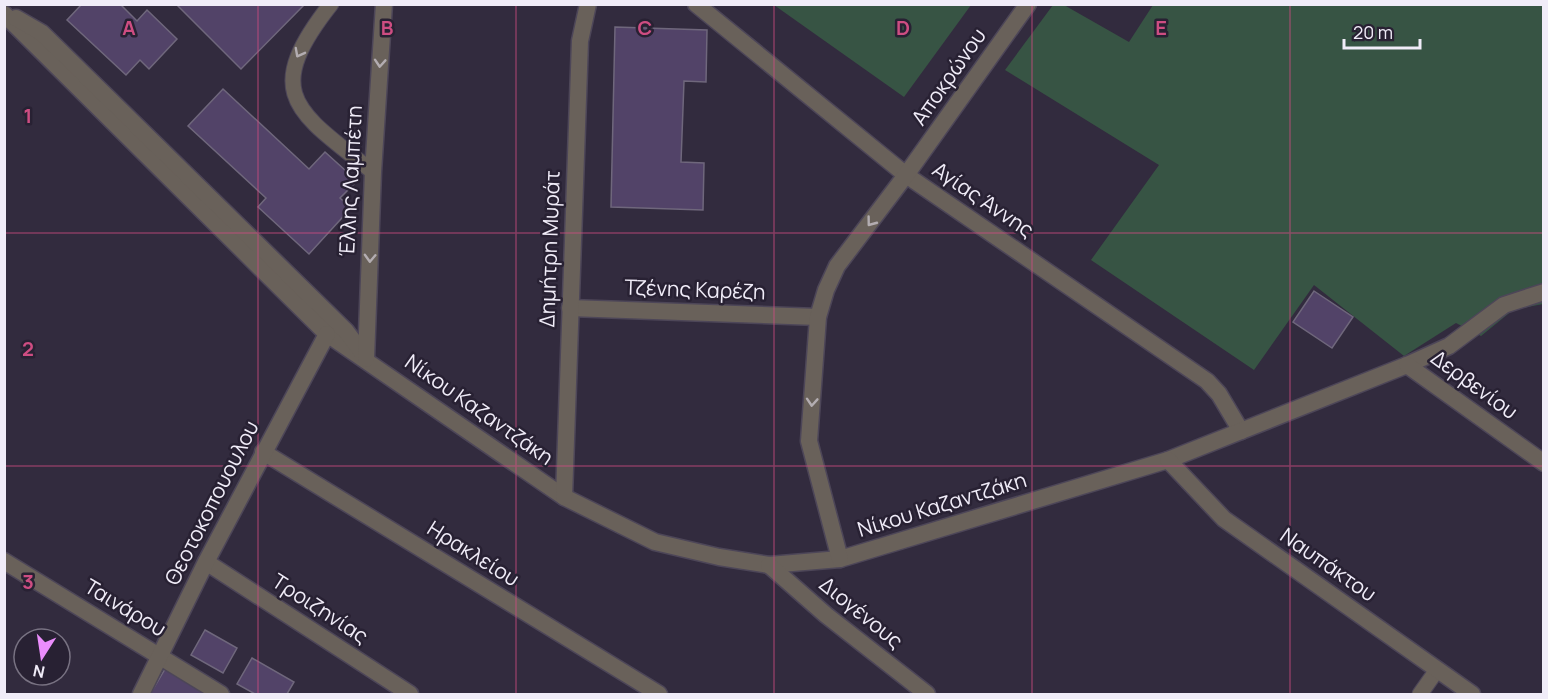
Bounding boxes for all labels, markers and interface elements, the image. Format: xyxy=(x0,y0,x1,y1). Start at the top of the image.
scale bar xyxy=(1344,12,1420,50)
text: A xyxy=(122,14,136,41)
text: B xyxy=(381,14,394,41)
text: C xyxy=(638,14,652,41)
text: D xyxy=(896,14,910,41)
text: E xyxy=(1155,14,1167,41)
text: 20 m xyxy=(1353,20,1393,44)
street label: Αποκρώνου xyxy=(905,22,992,130)
one-way arrow xyxy=(295,47,306,58)
one-way arrow xyxy=(374,58,387,67)
text: 1 xyxy=(24,102,32,129)
street label: Έλλης Λαμπέτη xyxy=(332,105,368,257)
street label: Αγίας Άννης xyxy=(927,155,1040,243)
street label: Δημήτρη Μυράτ xyxy=(532,170,566,328)
one-way arrow xyxy=(867,215,878,226)
one-way arrow xyxy=(364,253,376,262)
street label: Τζένης Καρέζη xyxy=(624,273,766,305)
text: 2 xyxy=(22,335,34,362)
street label: Δερβενίου xyxy=(1426,343,1524,425)
street label: Νίκου Καζαντζάκη xyxy=(400,347,559,471)
one-way arrow xyxy=(805,397,818,406)
street label: Θεοτοκοπουουλου xyxy=(158,416,265,590)
street label: Νίκου Καζαντζάκη xyxy=(854,465,1030,543)
street label: Ηρακλείου xyxy=(422,514,525,592)
street label: Ναυπάκτου xyxy=(1275,521,1382,607)
street label: Τροιζηνίας xyxy=(267,567,374,650)
text: 3 xyxy=(22,568,34,595)
street label: Διογένους xyxy=(814,570,909,654)
street label: Ταινάρου xyxy=(80,572,171,642)
north arrow xyxy=(12,627,72,687)
text: N xyxy=(31,660,47,684)

